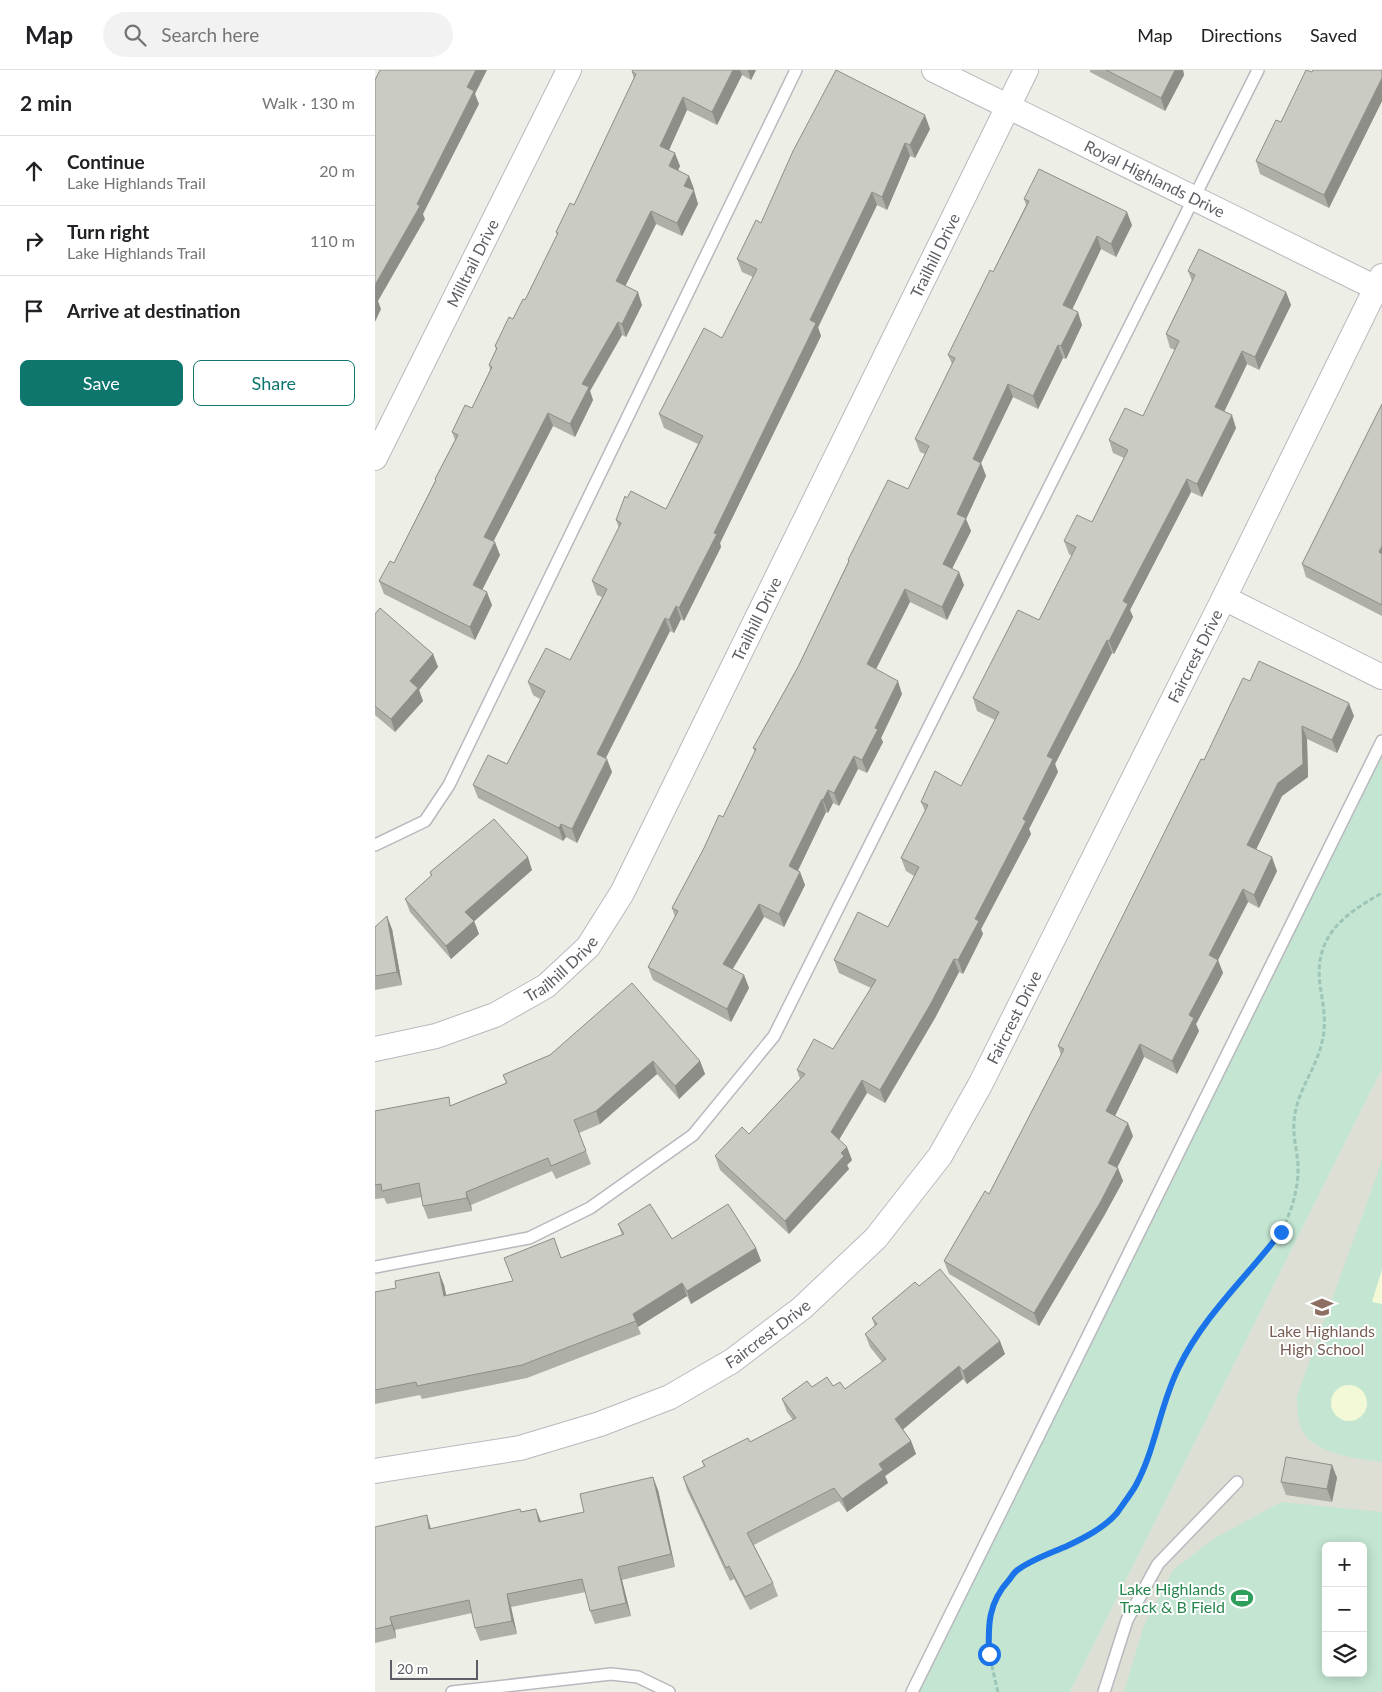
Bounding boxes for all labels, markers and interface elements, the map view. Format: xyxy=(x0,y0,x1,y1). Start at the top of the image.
search box xyxy=(103,12,453,57)
text: Map xyxy=(25,20,73,49)
icon: search xyxy=(121,21,149,49)
text: Search here xyxy=(161,23,259,46)
text: Map xyxy=(1137,24,1173,46)
text: Directions xyxy=(1201,24,1282,46)
text: Saved xyxy=(1310,24,1357,46)
text: 2 min xyxy=(20,90,72,115)
text: Walk · 130 m xyxy=(262,93,355,112)
street label: Royal Highlands Drive xyxy=(1081,136,1228,221)
text: Continue xyxy=(67,150,145,173)
icon: ahead xyxy=(20,157,48,185)
text: 20 m xyxy=(319,161,355,180)
text: Lake Highlands Trail xyxy=(67,173,206,192)
street label: Trailhill Drive xyxy=(906,210,963,301)
street label: Milltrail Drive xyxy=(442,216,502,310)
text: Turn right xyxy=(67,220,149,243)
icon: right xyxy=(20,227,48,255)
text: 110 m xyxy=(310,231,355,250)
text: Lake Highlands Trail xyxy=(67,243,206,262)
icon: arrive xyxy=(20,297,48,325)
text: Arrive at destination xyxy=(67,299,240,322)
button: Save xyxy=(20,360,183,406)
button: Share xyxy=(193,360,355,406)
street label: Trailhill Drive xyxy=(727,573,785,664)
street label: Faircrest Drive xyxy=(1163,606,1226,706)
street label: Trailhill Drive xyxy=(521,933,601,1005)
street label: Faircrest Drive xyxy=(982,967,1045,1067)
route end xyxy=(1270,1221,1293,1244)
school or university icon: Lake Highlands High School xyxy=(1309,1294,1335,1320)
street label: Faircrest Drive xyxy=(722,1295,814,1372)
place label: Lake Highlands High School xyxy=(1269,1321,1375,1358)
map controls xyxy=(1322,1542,1367,1677)
button: + xyxy=(1322,1542,1367,1587)
place label: Lake Highlands Track & B Field xyxy=(1119,1579,1225,1616)
sports icon: Lake Highlands Track & B Field xyxy=(1229,1585,1255,1611)
button: − xyxy=(1322,1587,1367,1632)
button: layers xyxy=(1322,1632,1367,1677)
route start xyxy=(978,1643,1001,1666)
scale bar xyxy=(390,1657,477,1680)
text: 20 m xyxy=(397,1660,428,1677)

